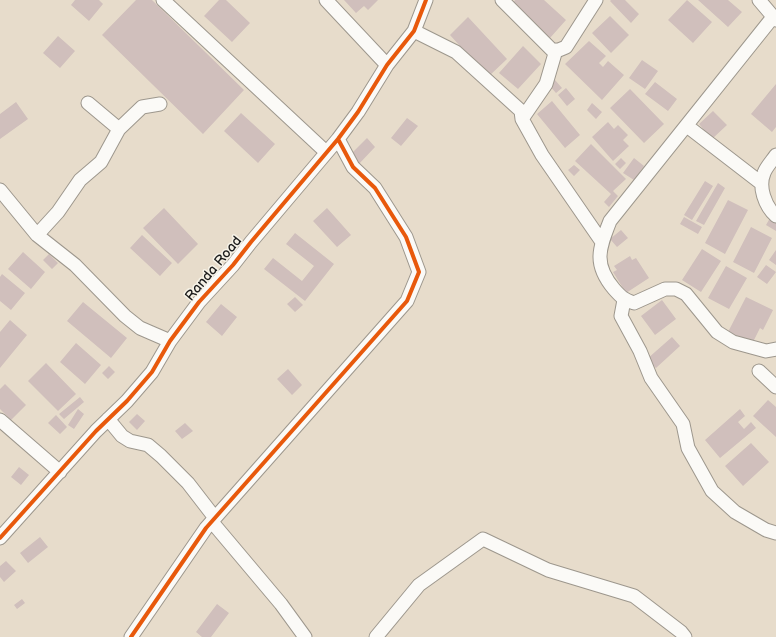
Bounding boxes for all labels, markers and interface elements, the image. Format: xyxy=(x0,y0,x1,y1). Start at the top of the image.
street label: Randa Road xyxy=(182,233,246,305)

